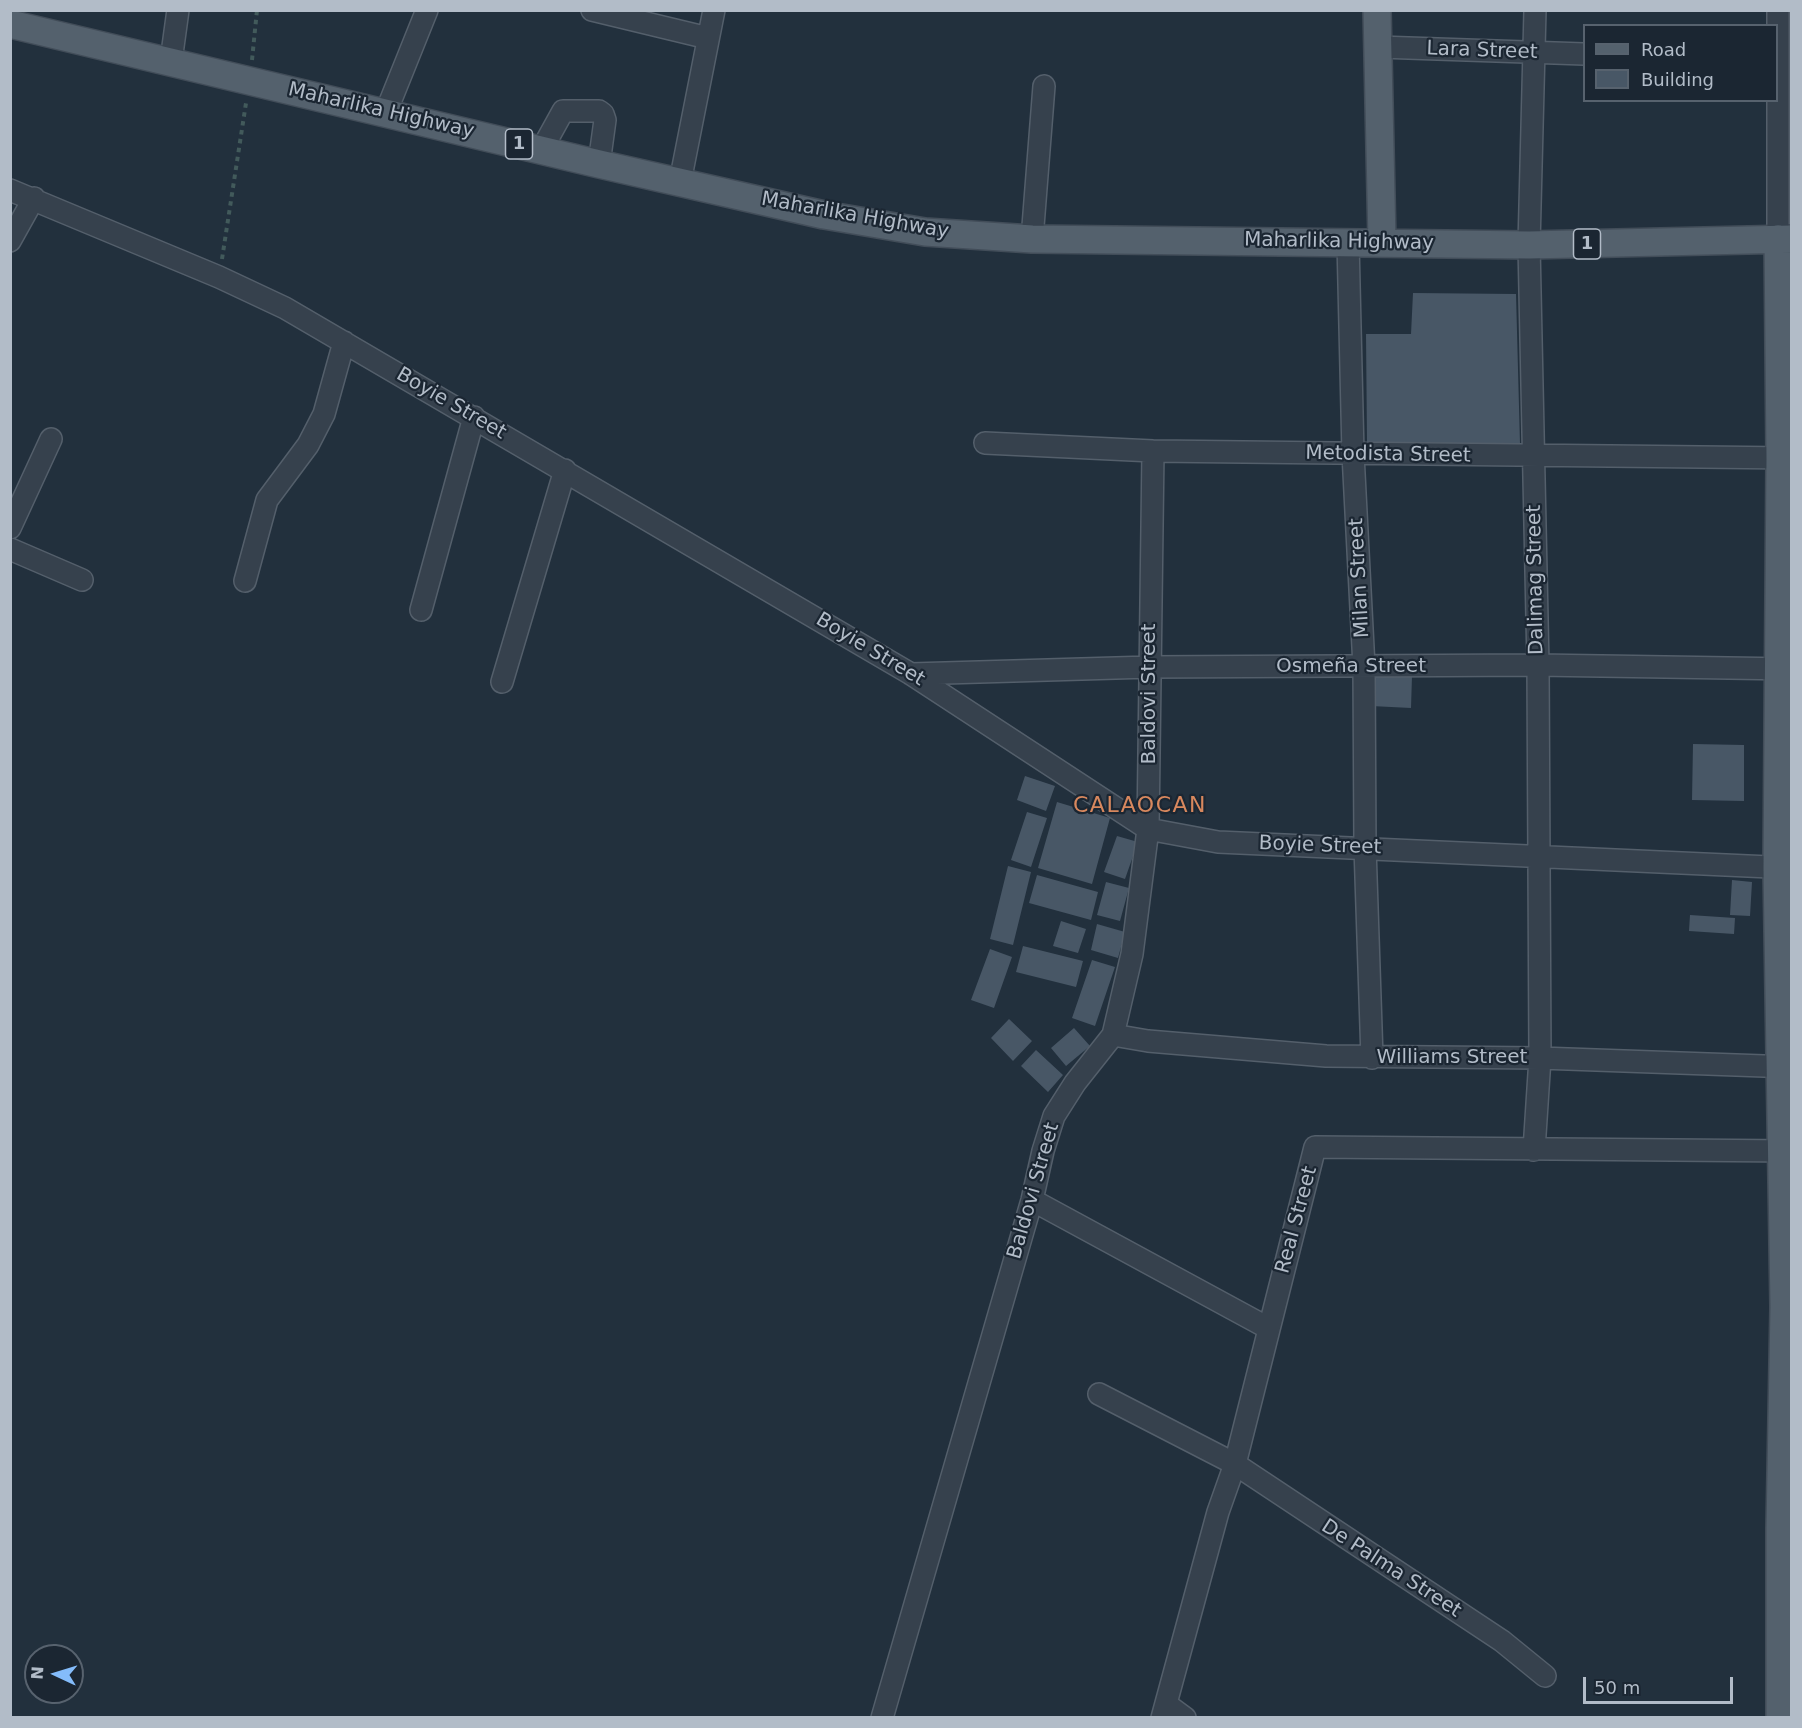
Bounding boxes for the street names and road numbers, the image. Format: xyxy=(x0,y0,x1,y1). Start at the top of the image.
street label: Lara Street xyxy=(1426,37,1538,65)
street label: Maharlika Highway xyxy=(286,78,476,144)
road number: 1 xyxy=(506,129,532,159)
street label: Maharlika Highway xyxy=(759,188,951,244)
street label: Maharlika Highway xyxy=(1244,228,1434,256)
road number: 1 xyxy=(1574,229,1600,259)
street label: Boyie Street xyxy=(392,363,510,445)
street label: Metodista Street xyxy=(1305,442,1471,468)
street label: Dalimag Street xyxy=(1523,505,1549,655)
street label: Milan Street xyxy=(1345,517,1375,639)
street label: Boyie Street xyxy=(811,608,929,692)
street label: Baldovi Street xyxy=(1138,624,1162,764)
street label: Osmeña Street xyxy=(1276,655,1426,679)
street label: Boyie Street xyxy=(1258,832,1382,860)
street label: Williams Street xyxy=(1377,1046,1527,1070)
street label: Baldovi Street xyxy=(1003,1120,1065,1262)
street label: Real Street xyxy=(1271,1164,1323,1276)
street label: De Palma Street xyxy=(1317,1515,1465,1623)

